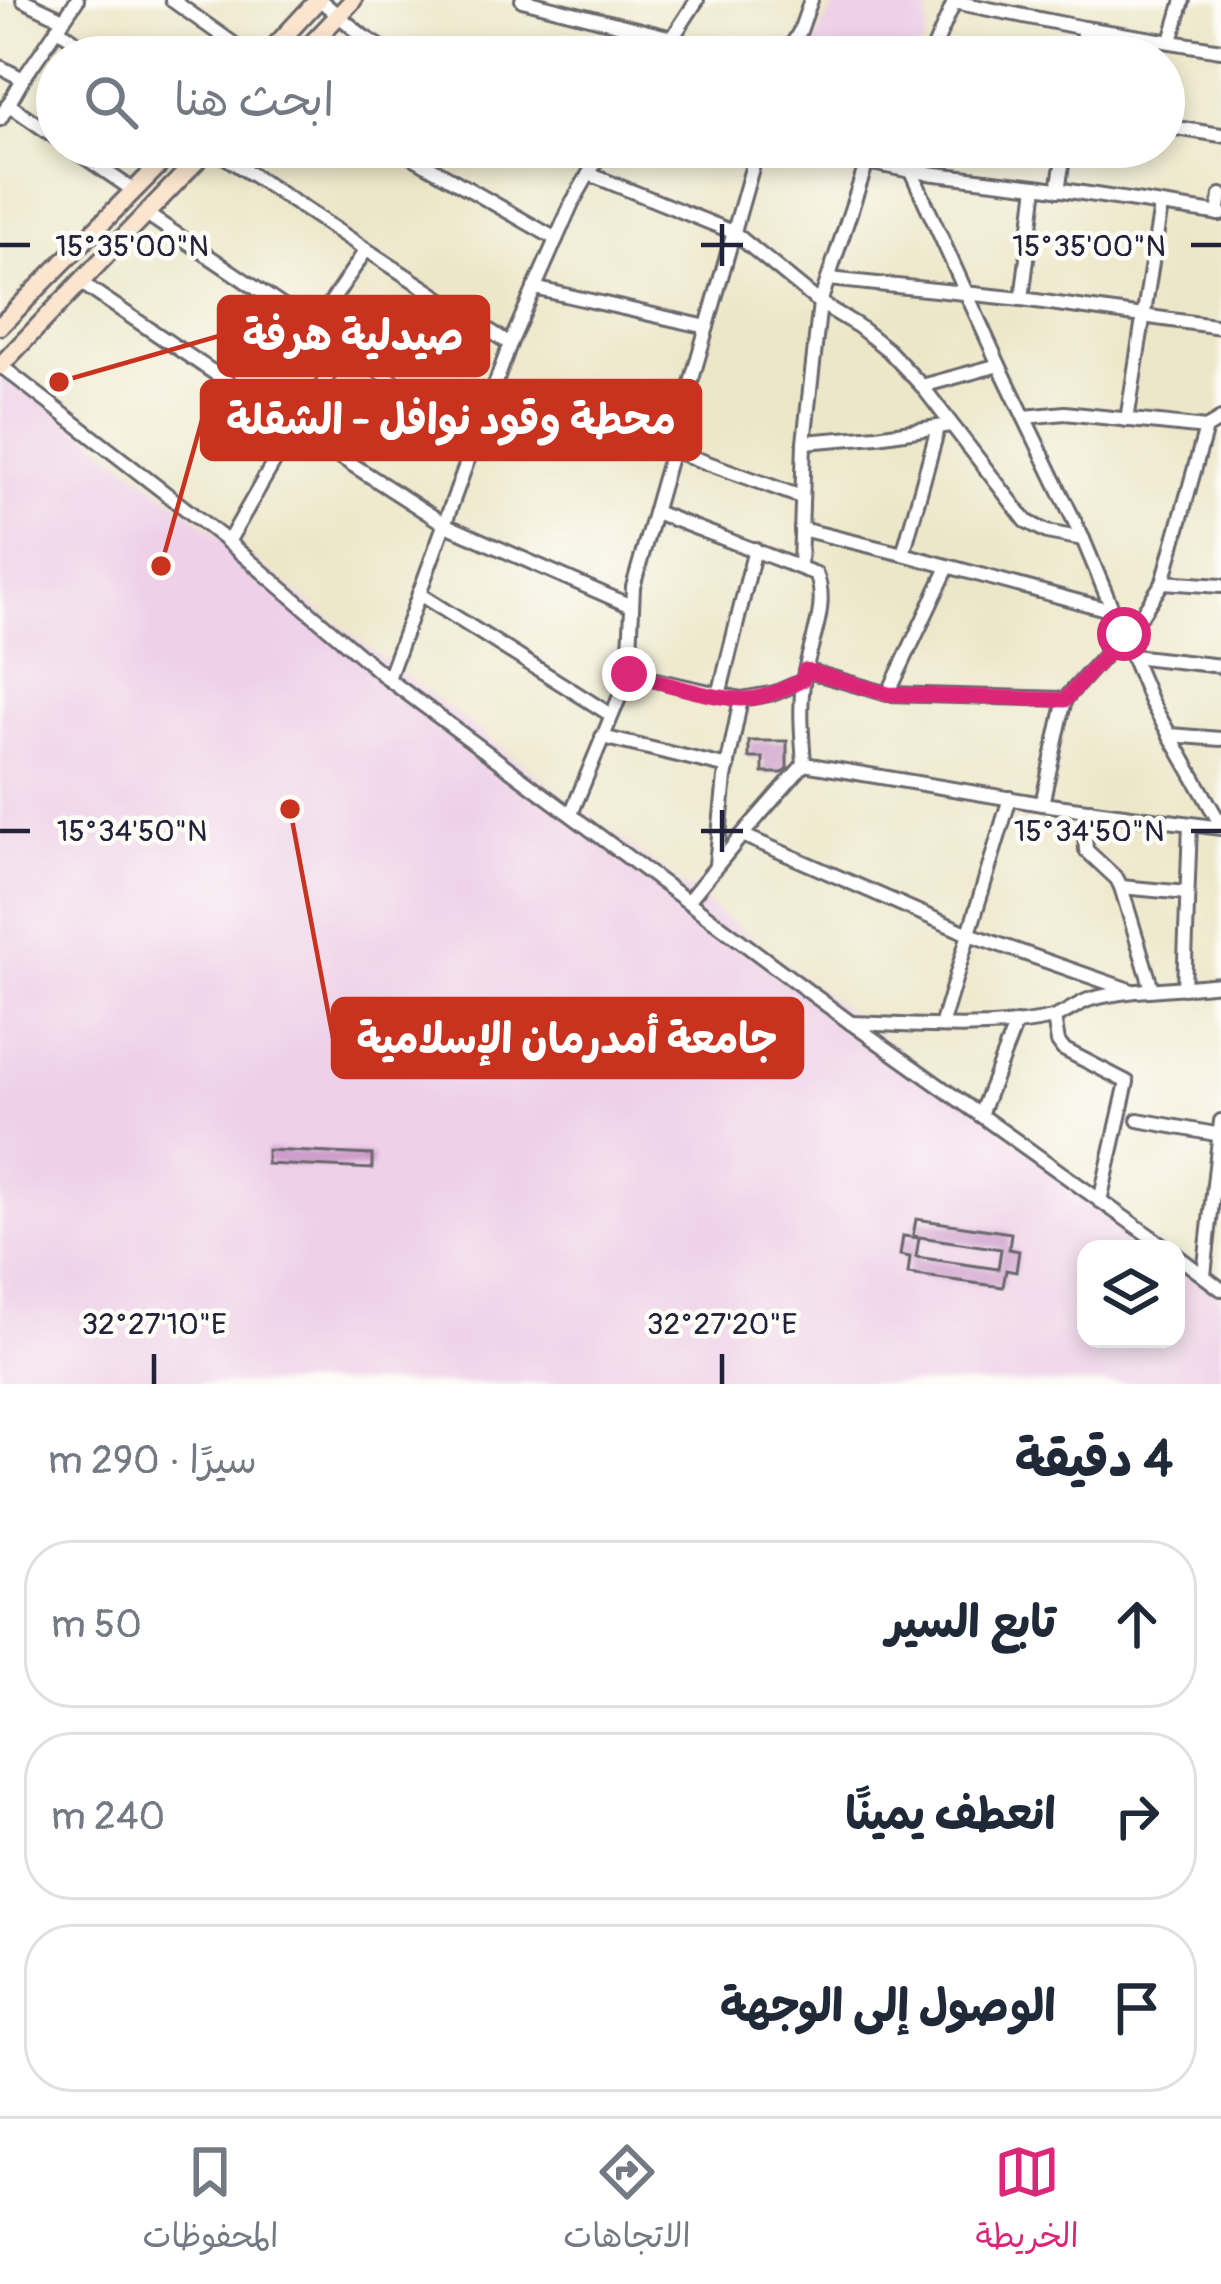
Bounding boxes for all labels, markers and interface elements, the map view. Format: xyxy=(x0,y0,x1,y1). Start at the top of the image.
search box xyxy=(36,36,1185,168)
icon: search xyxy=(78,69,144,135)
text: ابحث هنا xyxy=(174,73,334,129)
text: 15°35'00"N xyxy=(55,228,209,265)
text: 15°35'00"N xyxy=(1012,228,1166,265)
callout: صيدلية هرفة xyxy=(219,297,488,375)
text: صيدلية هرفة xyxy=(242,311,464,363)
callout: محطة وقود نوافل - الشقلة xyxy=(202,381,700,459)
text: محطة وقود نوافل - الشقلة xyxy=(226,395,676,447)
route start xyxy=(1097,607,1151,661)
route end xyxy=(602,647,656,701)
text: 15°34'50"N xyxy=(57,813,207,850)
text: 15°34'50"N xyxy=(1014,813,1164,850)
callout: جامعة أمدرمان الإسلامية xyxy=(333,999,802,1077)
text: جامعة أمدرمان الإسلامية xyxy=(356,1013,778,1067)
map controls xyxy=(1077,1240,1185,1348)
button: layers xyxy=(1077,1240,1185,1348)
text: 32°27'10"E xyxy=(81,1306,227,1343)
text: 32°27'20"E xyxy=(647,1306,797,1343)
text: 4 دقيقة xyxy=(1015,1428,1173,1492)
text: سيرًا · 290 m xyxy=(48,1436,257,1485)
icon: ahead xyxy=(1104,1591,1170,1657)
text: تابع السير xyxy=(886,1595,1056,1651)
text: 50 m xyxy=(51,1600,142,1649)
icon: right xyxy=(1104,1783,1170,1849)
text: انعطف يمينًا xyxy=(845,1787,1056,1843)
text: 240 m xyxy=(51,1792,165,1841)
icon: arrive xyxy=(1104,1975,1170,2041)
text: الوصول إلى الوجهة xyxy=(720,1979,1056,2035)
tab: المحفوظات xyxy=(142,2139,278,2265)
tab: الاتجاهات xyxy=(563,2139,691,2265)
tab: الخريطة xyxy=(976,2139,1079,2265)

